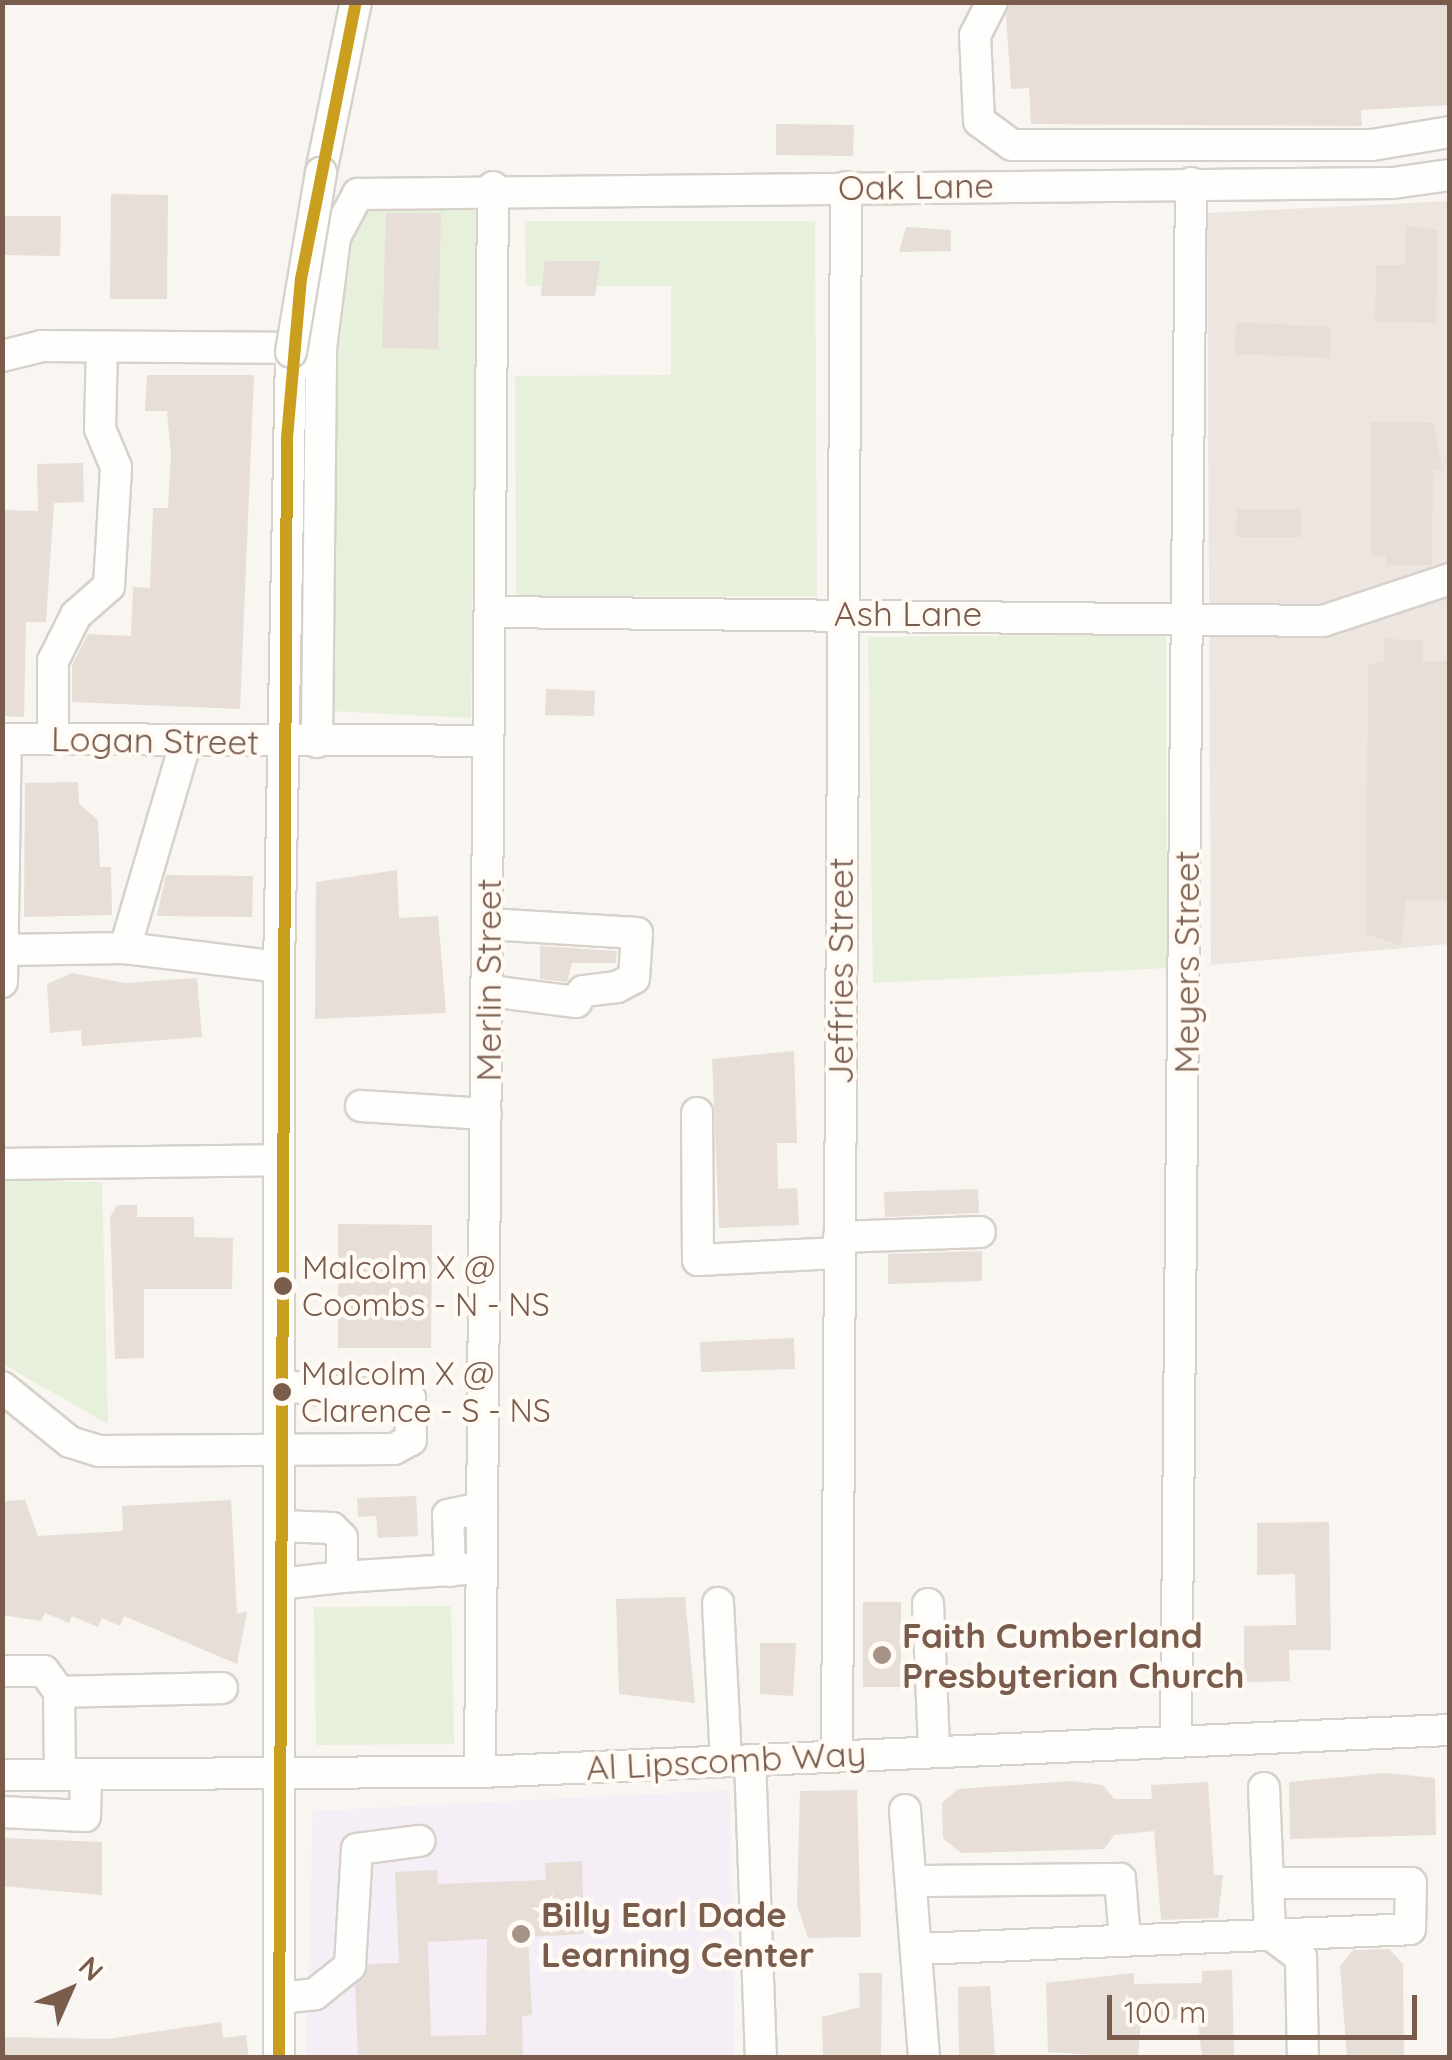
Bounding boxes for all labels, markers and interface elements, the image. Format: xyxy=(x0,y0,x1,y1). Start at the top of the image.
street label: Oak Lane xyxy=(838,164,994,208)
street label: Ash Lane xyxy=(834,592,982,634)
street label: Logan Street xyxy=(51,717,259,763)
street label: Meyers Street xyxy=(1165,850,1207,1074)
street label: Jeffries Street xyxy=(819,857,861,1085)
street label: Merlin Street xyxy=(467,878,509,1082)
place label: Malcolm X @ Coombs - N - NS xyxy=(302,1249,550,1324)
marker: Malcolm X @ Coombs - N - NS xyxy=(273,1276,293,1296)
place label: Malcolm X @ Clarence - S - NS xyxy=(301,1355,551,1430)
marker: Malcolm X @ Clarence - S - NS xyxy=(272,1382,292,1402)
place label: Faith Cumberland Presbyterian Church xyxy=(902,1614,1245,1696)
marker: Faith Cumberland Presbyterian Church xyxy=(871,1644,893,1666)
street label: Al Lipscomb Way xyxy=(585,1732,867,1788)
place label: Billy Earl Dade Learning Center xyxy=(541,1893,814,1975)
marker: Billy Earl Dade Learning Center xyxy=(510,1923,532,1945)
north arrow xyxy=(20,1940,120,2040)
text: N xyxy=(72,1949,111,1988)
scale bar xyxy=(1112,1975,1422,2037)
text: 100 m xyxy=(1124,1993,1206,2031)

